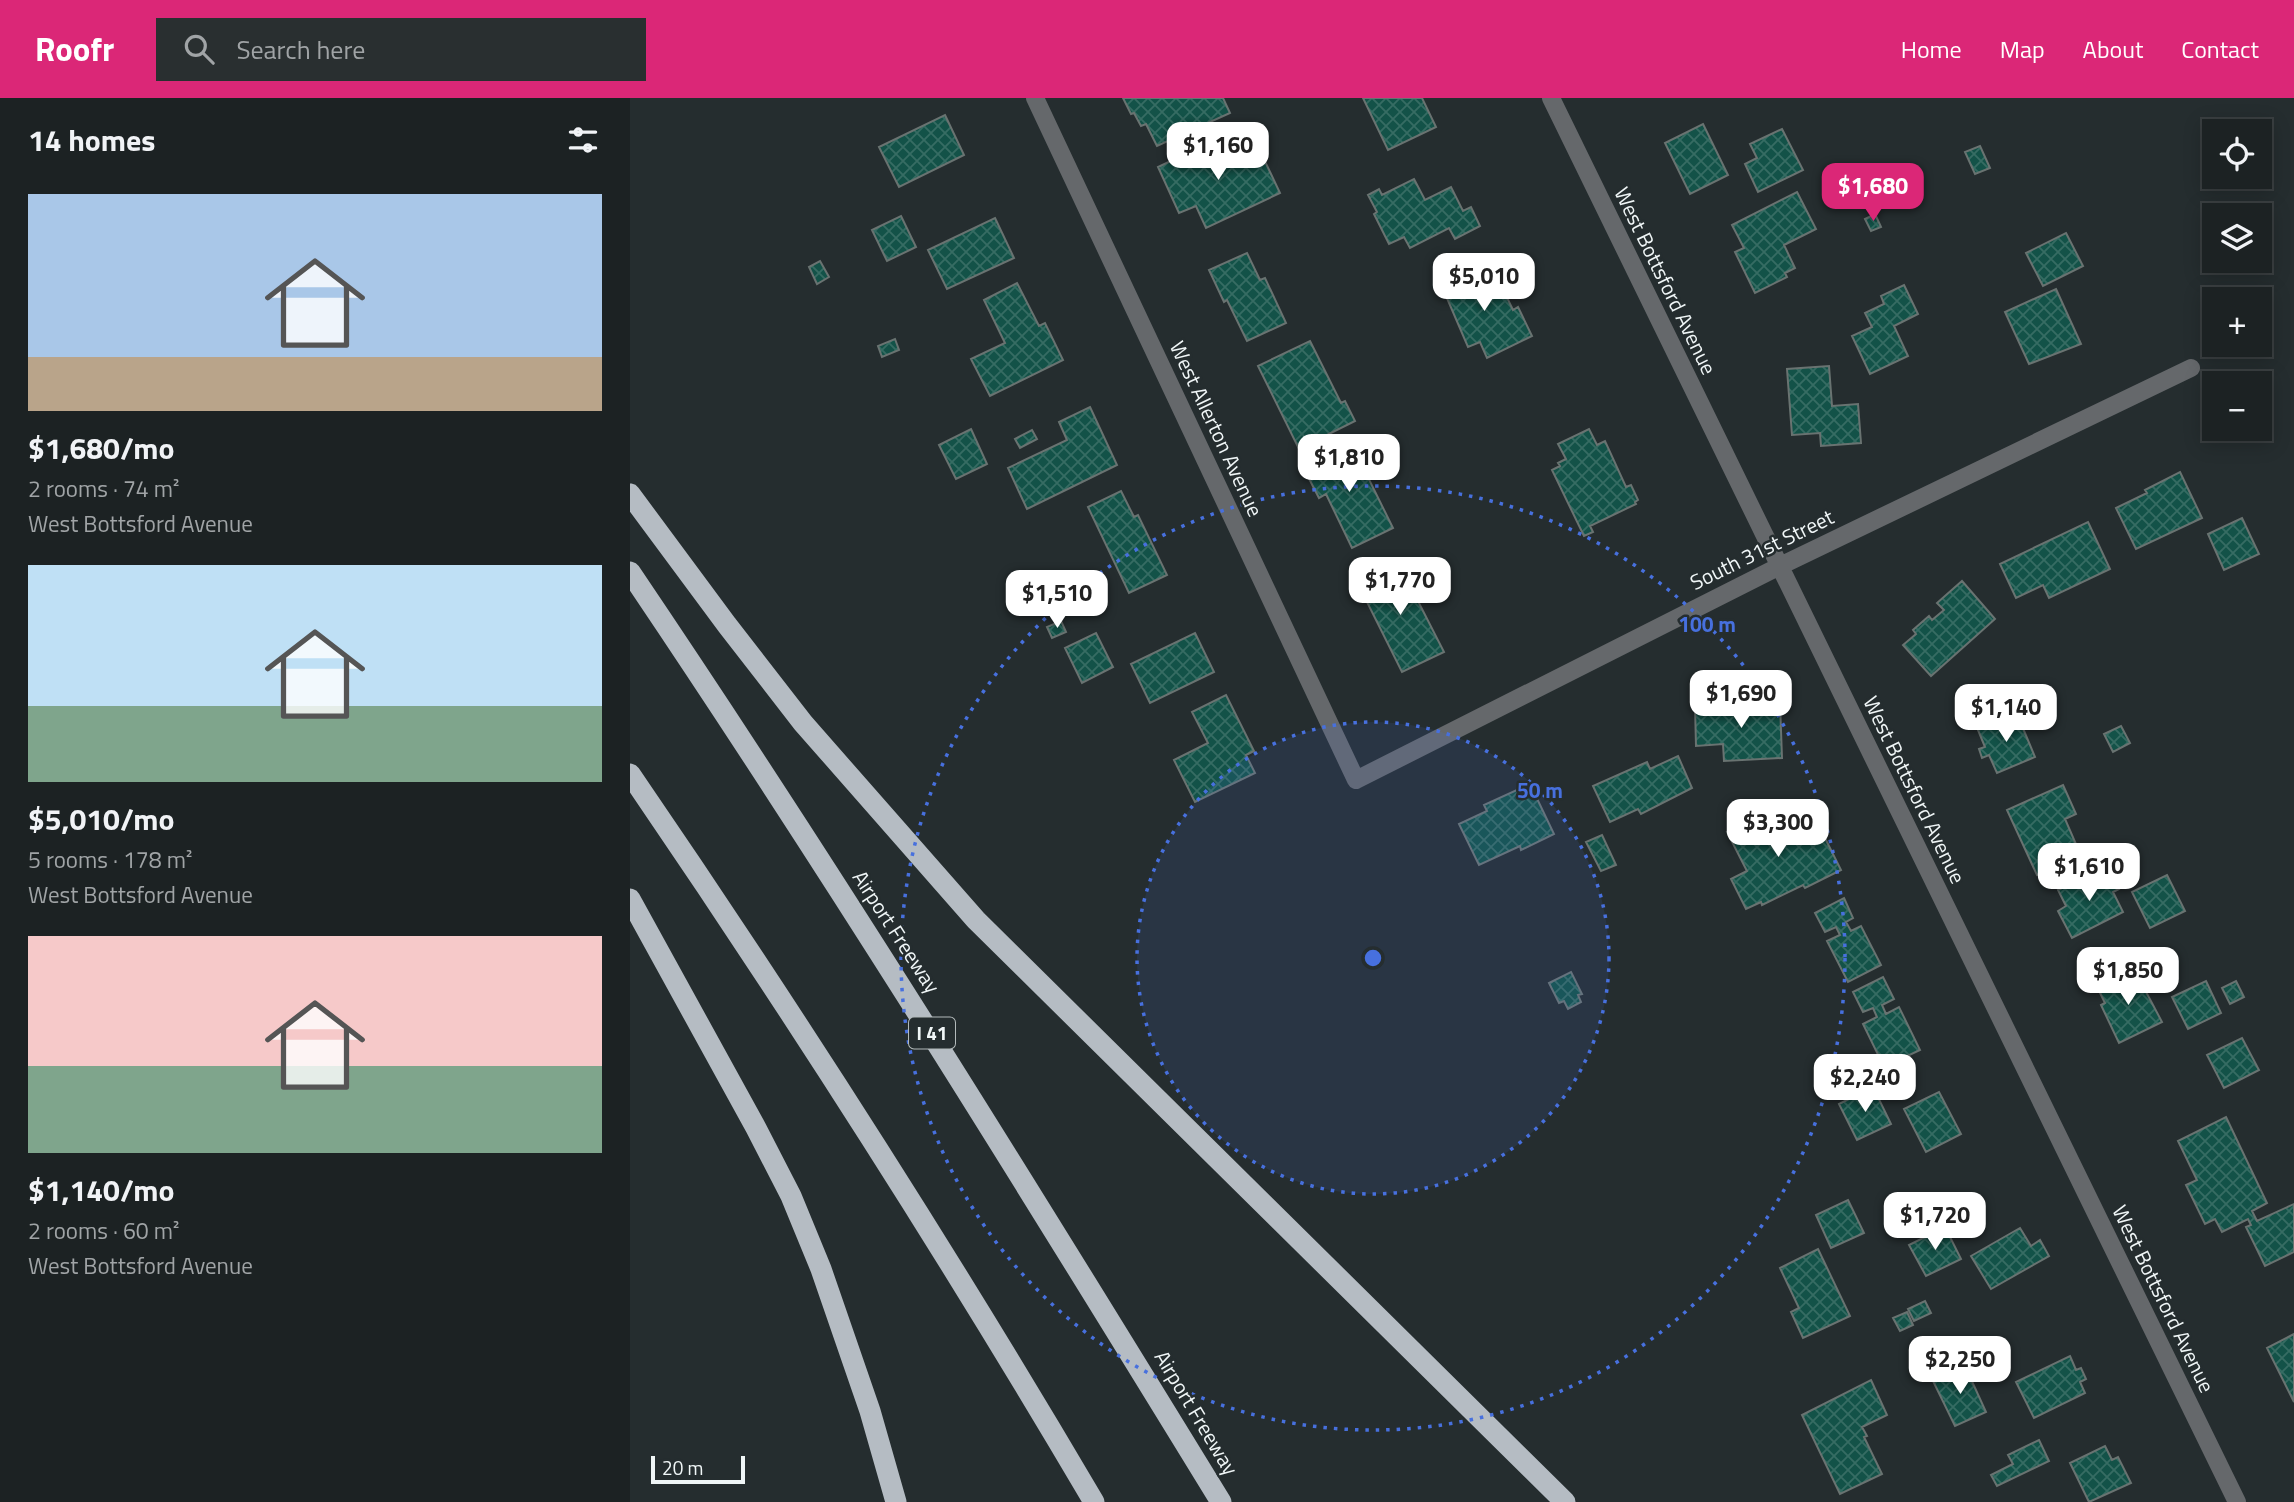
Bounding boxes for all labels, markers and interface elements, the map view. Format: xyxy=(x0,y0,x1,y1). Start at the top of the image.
search box xyxy=(156,18,646,81)
text: Roofr xyxy=(35,24,114,74)
icon: search xyxy=(180,30,218,68)
text: Search here xyxy=(236,30,365,69)
text: Home xyxy=(1901,31,1962,67)
text: Map xyxy=(2000,31,2045,67)
text: About xyxy=(2083,31,2143,67)
text: Contact xyxy=(2181,31,2259,67)
text: 14 homes xyxy=(28,117,155,163)
map controls xyxy=(2202,119,2272,441)
button: locate xyxy=(2202,119,2272,189)
icon: filters xyxy=(564,121,602,159)
pin: $1,160 xyxy=(1161,122,1275,182)
text: $1,160 xyxy=(1183,127,1253,162)
pin: $1,680 xyxy=(1816,164,1930,223)
text: $1,680 xyxy=(1838,168,1908,203)
street label: West Bottsford Avenue xyxy=(1607,181,1725,380)
button: layers xyxy=(2202,203,2272,273)
icon: home xyxy=(252,240,378,366)
pin: $5,010 xyxy=(1427,254,1541,313)
text: $5,010 xyxy=(1449,258,1519,293)
button: + xyxy=(2202,287,2272,357)
street label: West Allerton Avenue xyxy=(1162,335,1272,522)
button: − xyxy=(2202,371,2272,441)
text: $1,680/mo xyxy=(28,425,174,471)
pin: $1,810 xyxy=(1292,434,1406,494)
text: $1,810 xyxy=(1314,439,1384,474)
text: 2 rooms · 74 m² xyxy=(28,471,179,506)
street label: South 31st Street xyxy=(1684,500,1839,598)
text: West Bottsford Avenue xyxy=(28,506,253,541)
pin: $1,770 xyxy=(1343,558,1457,617)
text: $1,770 xyxy=(1365,562,1435,597)
pin: $1,510 xyxy=(1000,570,1114,630)
text: $1,510 xyxy=(1022,575,1092,610)
text: 100 m xyxy=(1678,608,1736,640)
icon: home xyxy=(252,611,378,737)
pin: $1,690 xyxy=(1684,670,1798,730)
text: $1,690 xyxy=(1706,675,1776,710)
pin: $1,140 xyxy=(1949,684,2063,744)
text: $1,140 xyxy=(1971,689,2041,724)
street label: West Bottsford Avenue xyxy=(1856,690,1974,889)
text: 50 m xyxy=(1517,774,1563,806)
text: $5,010/mo xyxy=(28,796,174,842)
pin: $3,300 xyxy=(1721,800,1835,859)
text: $3,300 xyxy=(1743,804,1813,839)
text: 5 rooms · 178 m² xyxy=(28,842,192,877)
pin: $1,610 xyxy=(2032,844,2146,903)
text: $1,610 xyxy=(2054,848,2124,883)
street label: Airport Freeway xyxy=(845,864,949,999)
text: West Bottsford Avenue xyxy=(28,877,253,912)
centre of rings xyxy=(1361,946,1385,970)
pin: $1,850 xyxy=(2071,948,2185,1007)
text: $1,850 xyxy=(2093,952,2163,987)
icon: home xyxy=(252,982,378,1108)
road number: I 41 xyxy=(909,1018,955,1049)
pin: $2,240 xyxy=(1808,1054,1922,1114)
text: $2,240 xyxy=(1830,1059,1900,1094)
text: $1,140/mo xyxy=(28,1167,174,1213)
pin: $1,720 xyxy=(1878,1192,1992,1252)
text: $1,720 xyxy=(1900,1197,1970,1232)
street label: West Bottsford Avenue xyxy=(2105,1199,2223,1398)
text: 2 rooms · 60 m² xyxy=(28,1213,179,1248)
text: West Bottsford Avenue xyxy=(28,1248,253,1283)
pin: $2,250 xyxy=(1903,1336,2017,1396)
text: $2,250 xyxy=(1925,1341,1995,1376)
street label: Airport Freeway xyxy=(1147,1344,1247,1481)
scale bar xyxy=(651,1453,746,1485)
text: 20 m xyxy=(662,1453,703,1482)

